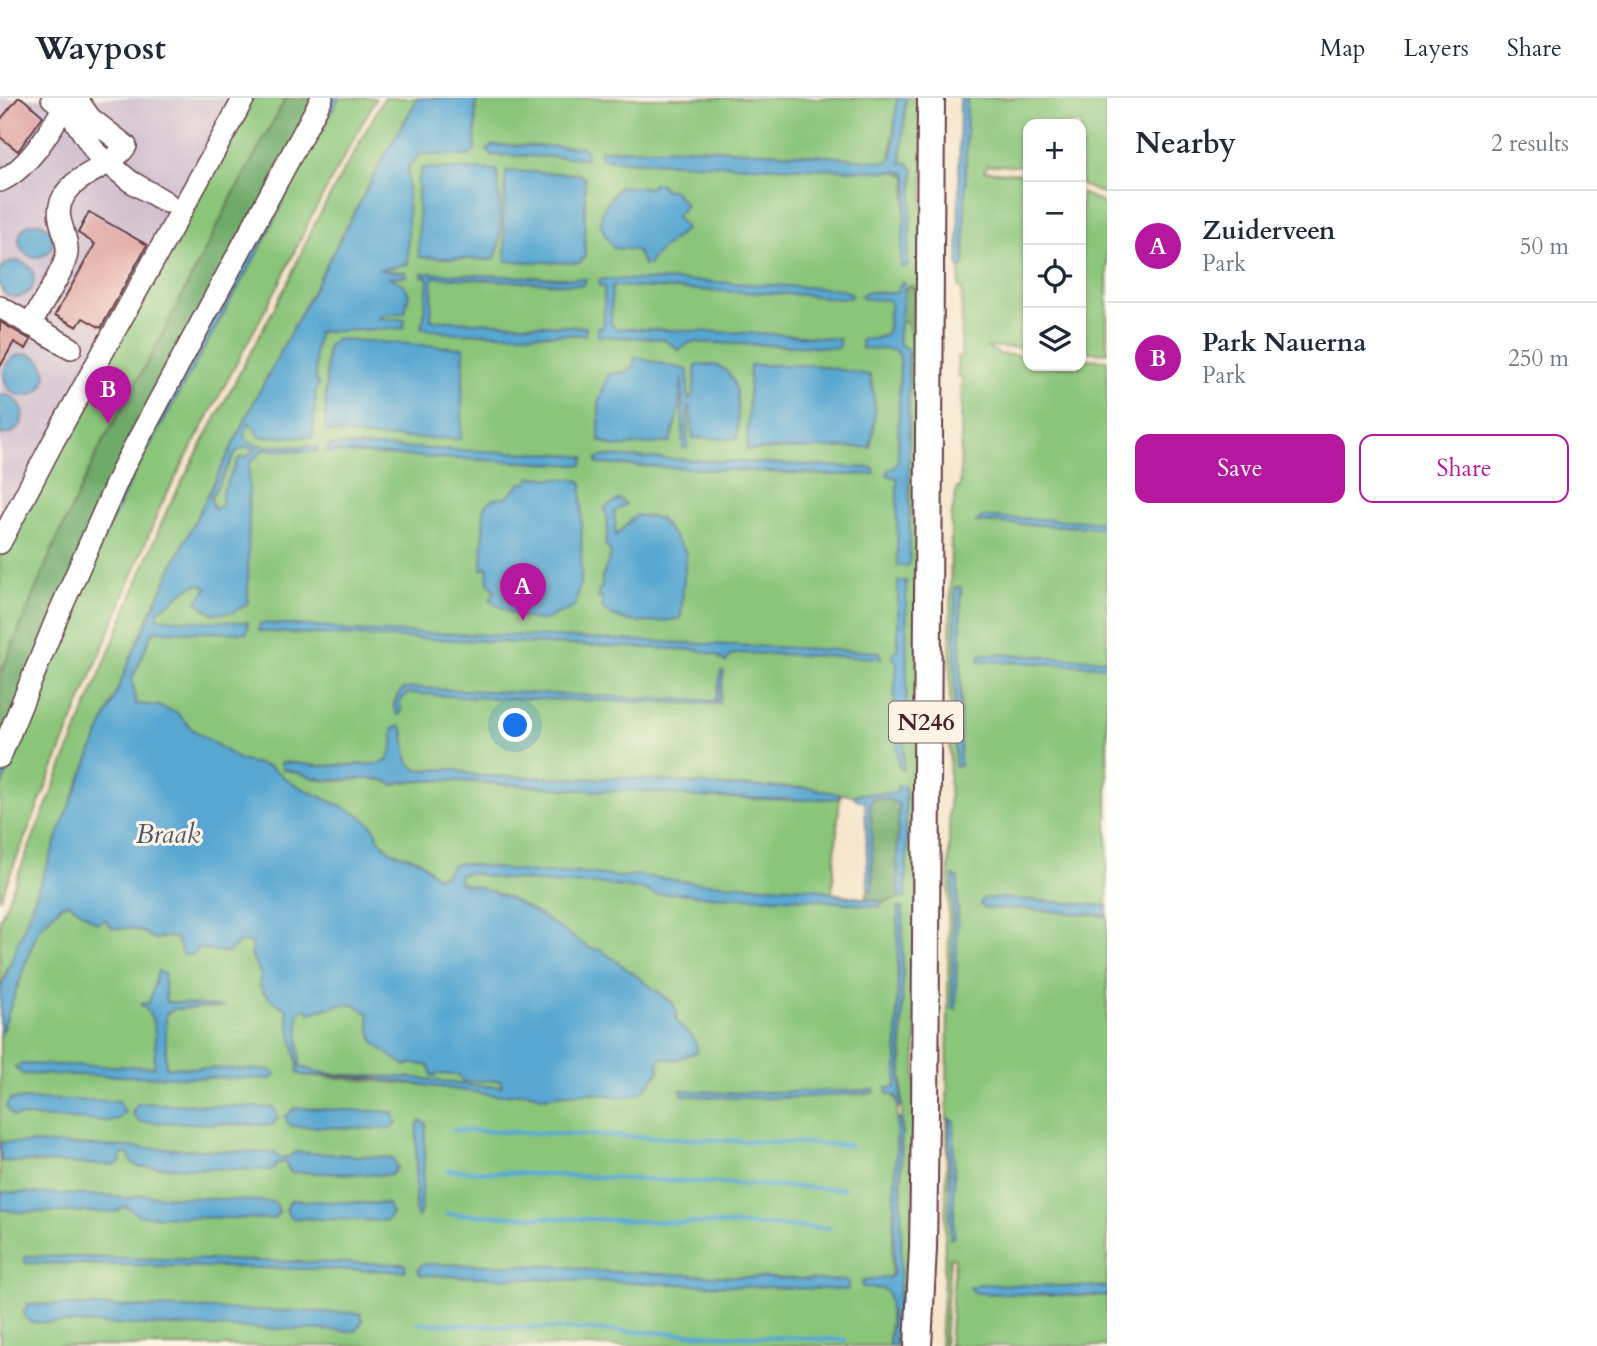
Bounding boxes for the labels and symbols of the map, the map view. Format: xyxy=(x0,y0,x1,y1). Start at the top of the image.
pin: B xyxy=(85,366,131,424)
pin: A xyxy=(500,563,546,621)
road number: N246 xyxy=(889,702,963,742)
your location xyxy=(498,708,532,742)
water label: Braak xyxy=(136,815,201,853)

